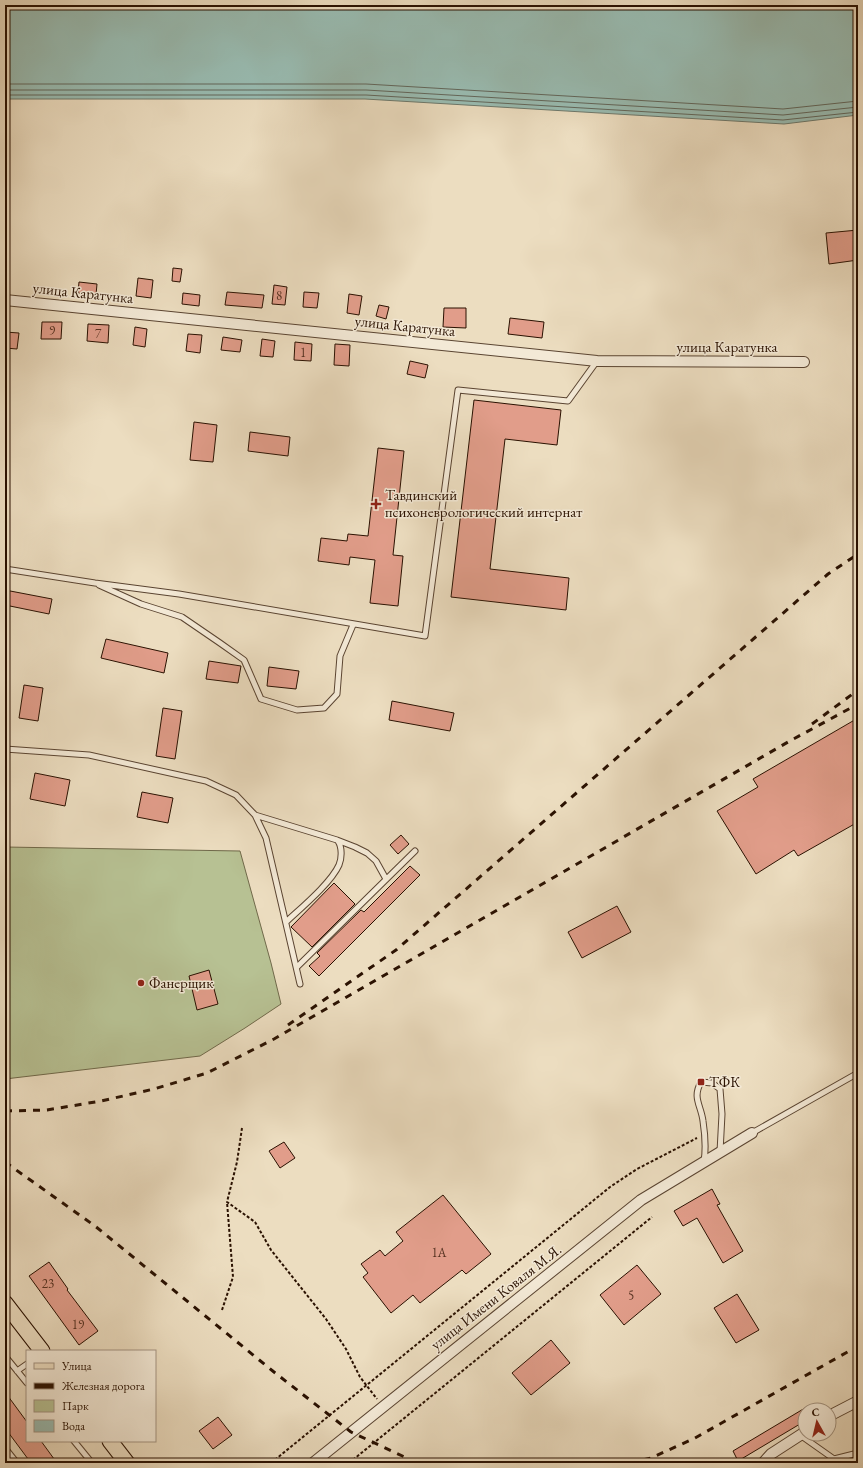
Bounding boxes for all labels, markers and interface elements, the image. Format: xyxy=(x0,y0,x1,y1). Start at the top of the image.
street label: улица Каратунка xyxy=(32,278,134,307)
house number: 8 xyxy=(276,287,282,304)
street label: улица Каратунка xyxy=(354,311,456,340)
house number: 9 xyxy=(49,322,56,339)
house number: 7 xyxy=(95,325,102,342)
street label: улица Каратунка xyxy=(677,337,777,356)
house number: 1 xyxy=(300,344,306,361)
place label: Тавдинский психоневрологический интернат xyxy=(385,485,582,521)
marker: Тавдинский психоневрологический интернат xyxy=(370,498,382,510)
place label: Фанерщик xyxy=(149,973,213,992)
marker: Фанерщик xyxy=(136,978,146,988)
place label: ТФК xyxy=(709,1072,740,1091)
marker: ТФК xyxy=(696,1077,706,1087)
street label: улица Имени Коваля М.Я. xyxy=(426,1240,565,1354)
house number: 1А xyxy=(431,1244,448,1261)
house number: 23 xyxy=(42,1275,54,1292)
house number: 5 xyxy=(628,1287,634,1304)
house number: 19 xyxy=(72,1316,85,1333)
legend xyxy=(26,1350,156,1442)
text: Улица xyxy=(61,1358,92,1374)
text: Железная дорога xyxy=(61,1378,145,1394)
text: Парк xyxy=(62,1398,89,1414)
north arrow xyxy=(797,1402,837,1442)
text: С xyxy=(811,1405,821,1420)
text: Вода xyxy=(62,1418,85,1434)

